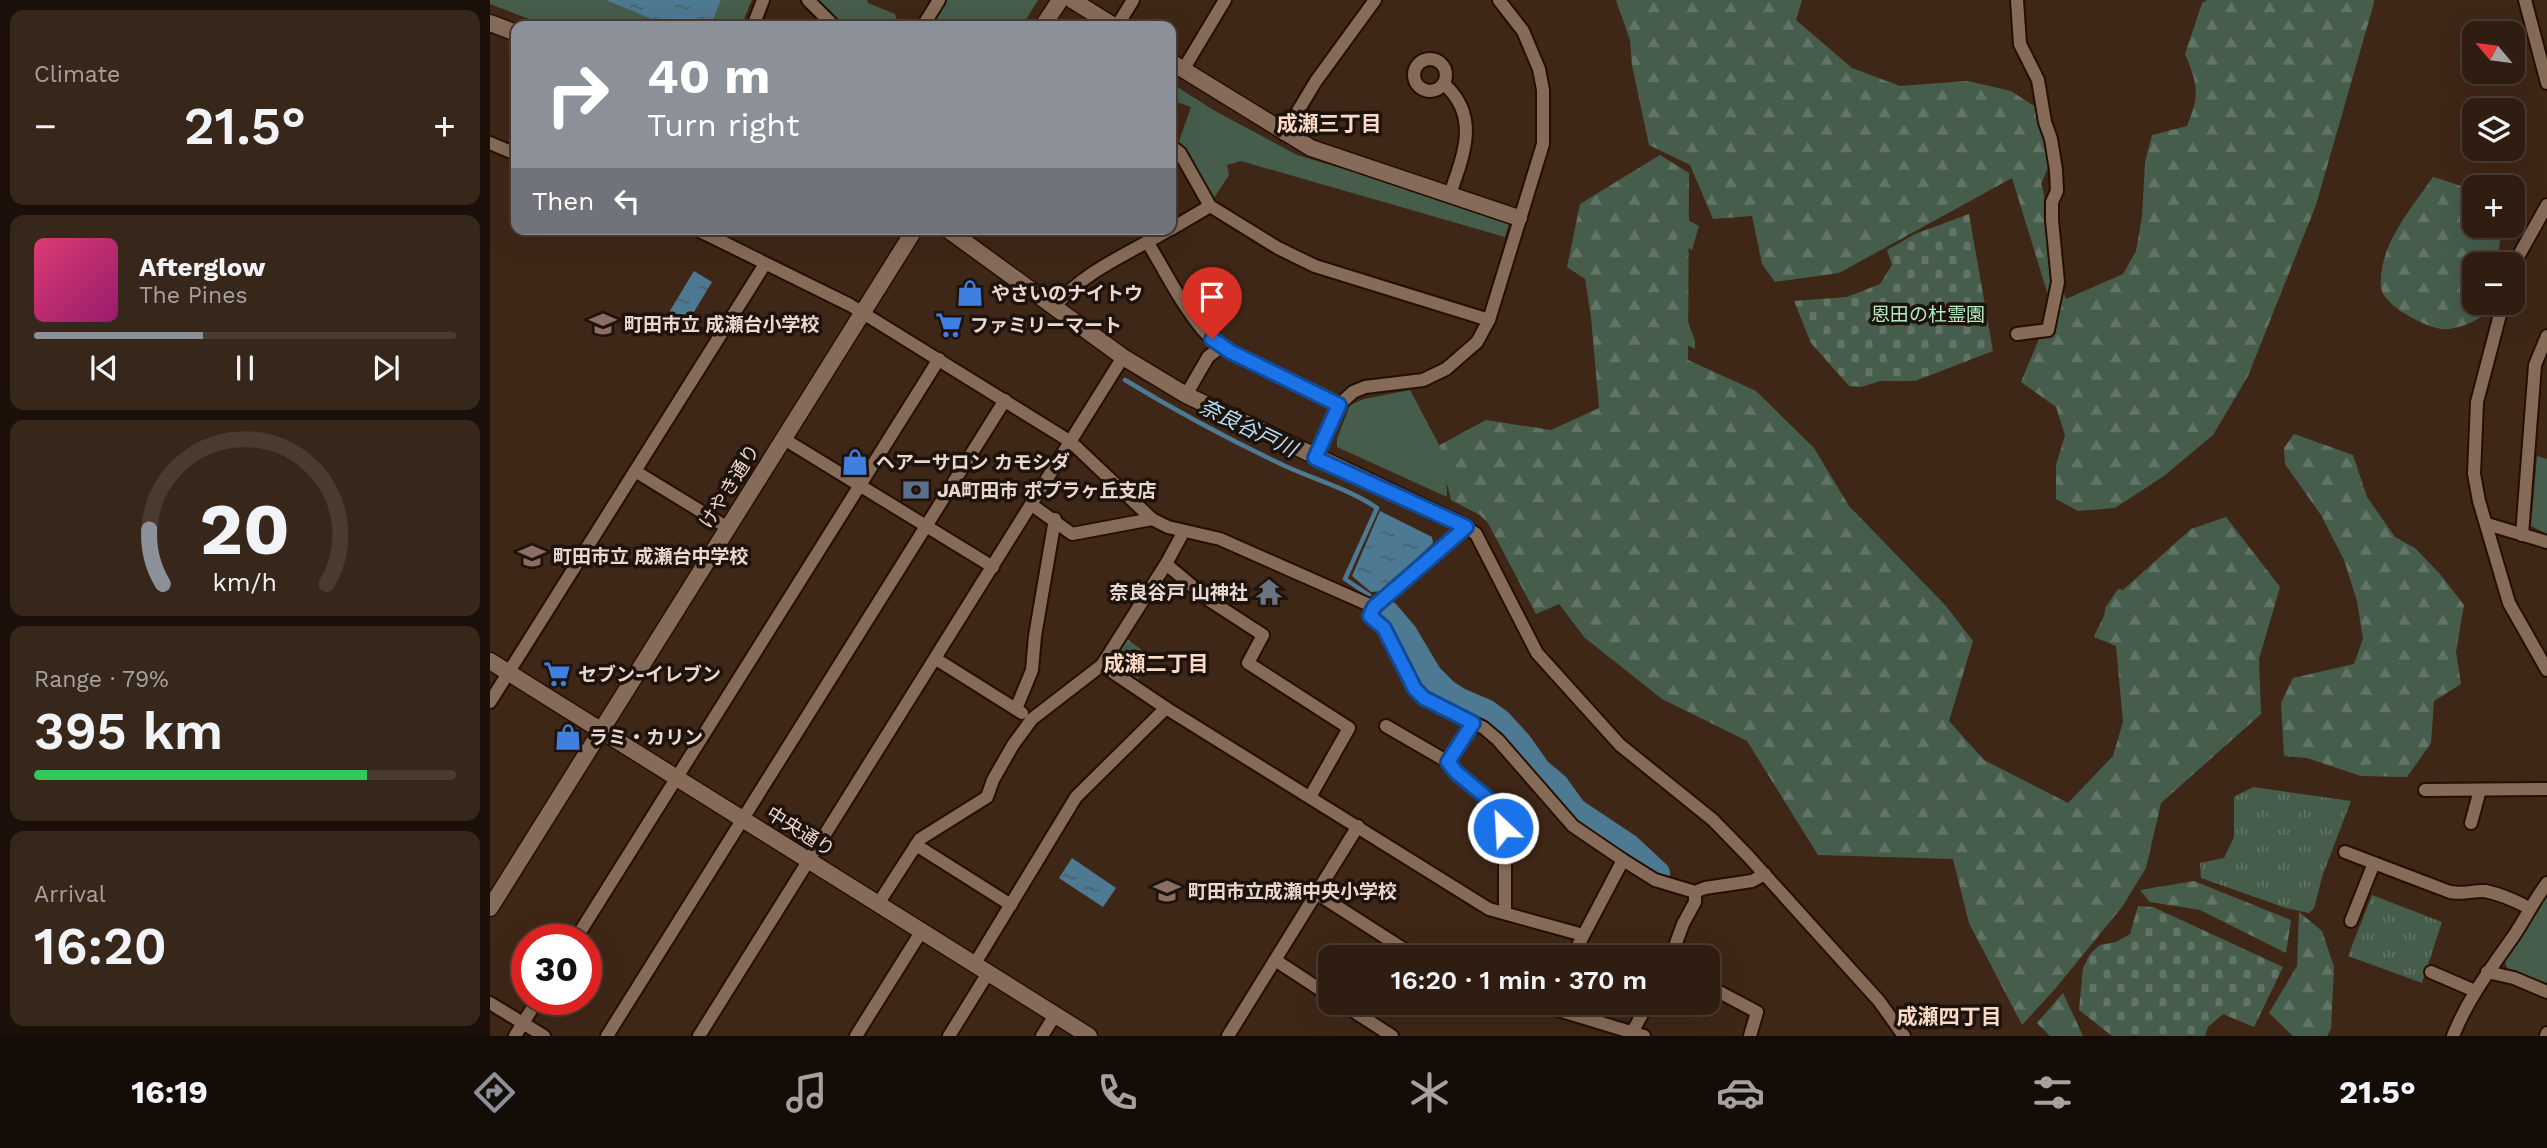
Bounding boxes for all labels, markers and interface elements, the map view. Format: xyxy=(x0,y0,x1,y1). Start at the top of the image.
north arrow xyxy=(2462,21,2525,84)
map controls xyxy=(2462,21,2525,315)
text: 40 m xyxy=(647,47,770,105)
icon: right xyxy=(532,49,623,140)
text: Climate xyxy=(34,61,120,88)
text: 21.5° xyxy=(184,96,306,157)
button: layers xyxy=(2462,98,2525,161)
text: − xyxy=(34,104,57,148)
text: + xyxy=(433,104,456,148)
text: Turn right xyxy=(647,106,799,144)
district label: 成瀬三丁目 xyxy=(1277,111,1382,136)
button: + xyxy=(2462,175,2525,238)
icon: left xyxy=(608,182,646,220)
text: Then xyxy=(532,186,594,216)
text: Afterglow xyxy=(139,252,265,282)
button: − xyxy=(2462,252,2525,315)
pin xyxy=(1182,267,1242,339)
shop icon: やさいのナイトウ xyxy=(955,278,985,308)
icon: arrive xyxy=(1193,278,1231,316)
text: The Pines xyxy=(139,282,248,309)
place label: やさいのナイトウ xyxy=(991,282,1143,305)
park label: 恩田の杜霊園 xyxy=(1871,303,1985,326)
school or university icon: 町田市立 成瀬台小学校 xyxy=(588,309,618,339)
supermarket icon: ファミリーマート xyxy=(934,310,964,340)
place label: 町田市立 成瀬台小学校 xyxy=(624,313,819,336)
place label: ファミリーマート xyxy=(970,314,1122,337)
icon: previous xyxy=(85,349,123,387)
icon: pause xyxy=(226,349,264,387)
icon: next xyxy=(367,349,405,387)
water label: 奈良谷戸川 xyxy=(1196,393,1303,463)
street label: けやき通り xyxy=(694,440,764,533)
shop icon: ヘアーサロン カモシダ xyxy=(840,447,870,477)
place label: ヘアーサロン カモシダ xyxy=(876,451,1070,474)
bank icon: JA町田市 ポプラヶ丘支店 xyxy=(901,475,931,505)
place label: JA町田市 ポプラヶ丘支店 xyxy=(937,479,1157,502)
text: 20 xyxy=(200,486,290,572)
school or university icon: 町田市立 成瀬台中学校 xyxy=(517,541,547,571)
place label: 町田市立 成瀬台中学校 xyxy=(553,545,748,568)
text: km/h xyxy=(213,568,277,597)
temple icon: 奈良谷戸 山神社 xyxy=(1254,577,1284,607)
place label: 奈良谷戸 山神社 xyxy=(1110,581,1248,604)
district label: 成瀬二丁目 xyxy=(1104,651,1209,676)
supermarket icon: セブン-イレブン xyxy=(542,659,572,689)
place label: セブン-イレブン xyxy=(578,663,721,686)
text: Range · 79% xyxy=(34,666,169,693)
text: 395 km xyxy=(34,701,223,762)
shop icon: ラミ・カリン xyxy=(553,722,583,752)
place label: ラミ・カリン xyxy=(589,726,703,749)
position arrow xyxy=(1466,791,1540,865)
street label: 中央通り xyxy=(762,802,839,861)
school or university icon: 町田市立成瀬中央小学校 xyxy=(1152,876,1182,906)
place label: 町田市立成瀬中央小学校 xyxy=(1188,880,1397,903)
text: Arrival xyxy=(34,881,106,908)
text: 16:20 xyxy=(34,916,167,977)
speed limit sign: 30 xyxy=(511,924,602,1015)
text: 16:20 · 1 min · 370 m xyxy=(1391,965,1647,995)
district label: 成瀬四丁目 xyxy=(1897,1004,2002,1029)
icon: directions xyxy=(470,1068,519,1117)
icon: music xyxy=(782,1068,831,1117)
icon: phone xyxy=(1093,1068,1142,1117)
icon: climate xyxy=(1405,1068,1454,1117)
icon: car xyxy=(1716,1068,1765,1117)
icon: filters xyxy=(2028,1068,2077,1117)
text: 16:19 xyxy=(131,1073,208,1111)
text: 21.5° xyxy=(2339,1073,2416,1111)

